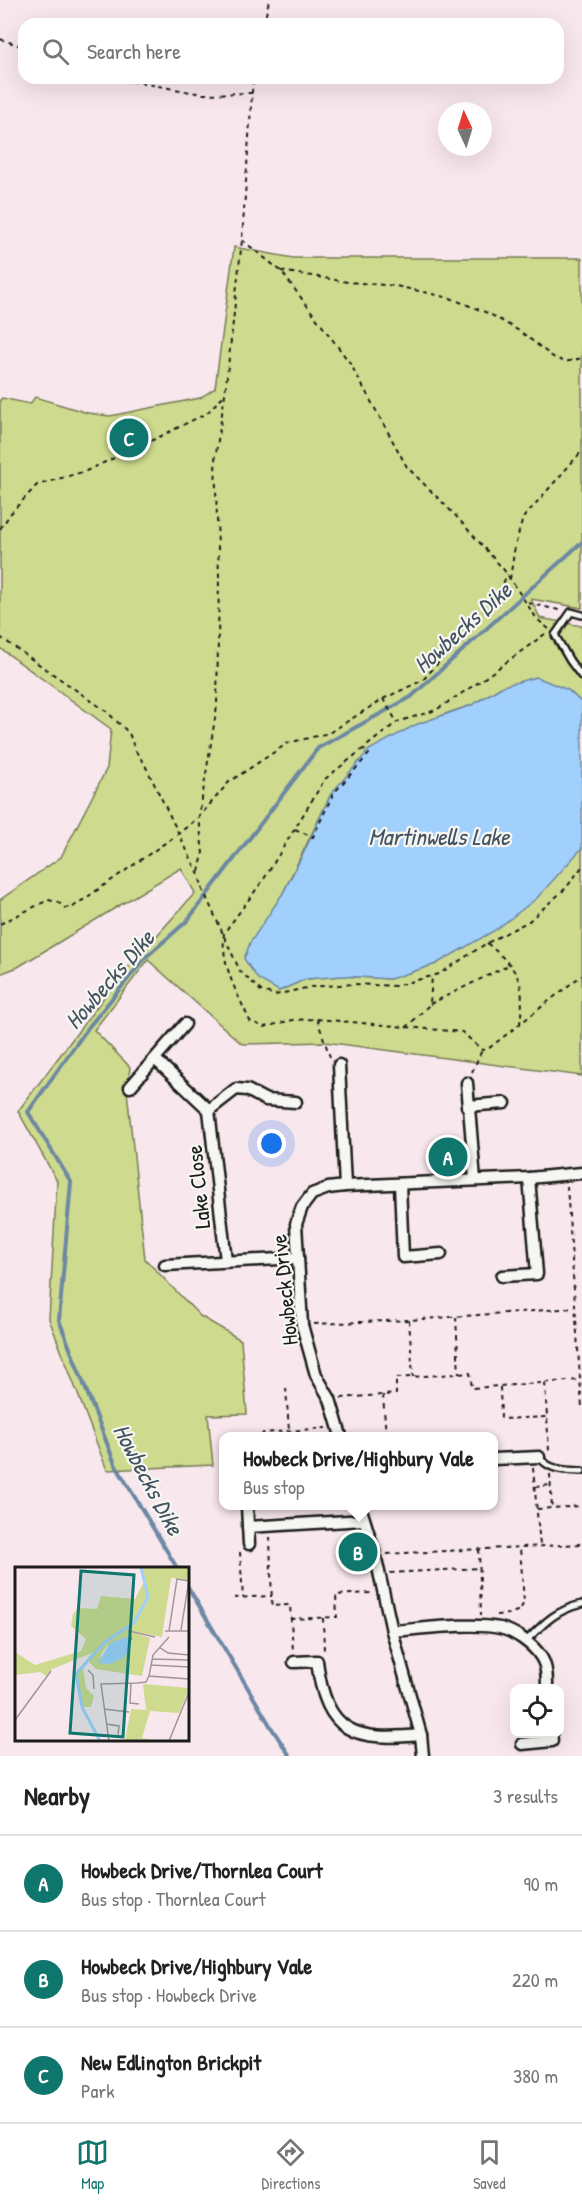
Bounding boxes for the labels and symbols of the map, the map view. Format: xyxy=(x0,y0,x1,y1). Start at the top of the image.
north arrow xyxy=(438,102,492,156)
pin: C xyxy=(110,416,148,460)
water label: Howbecks Dike xyxy=(406,573,519,680)
water label: Martinwells Lake xyxy=(368,820,511,852)
water label: Howbecks Dike xyxy=(57,921,162,1035)
your location xyxy=(257,1129,286,1158)
pin: A xyxy=(428,1134,468,1180)
street label: Lake Close xyxy=(179,1144,217,1230)
street label: Howbeck Drive xyxy=(263,1233,305,1347)
water label: Howbecks Dike xyxy=(106,1418,192,1542)
pin: B xyxy=(338,1530,378,1574)
inset map xyxy=(15,1567,189,1741)

